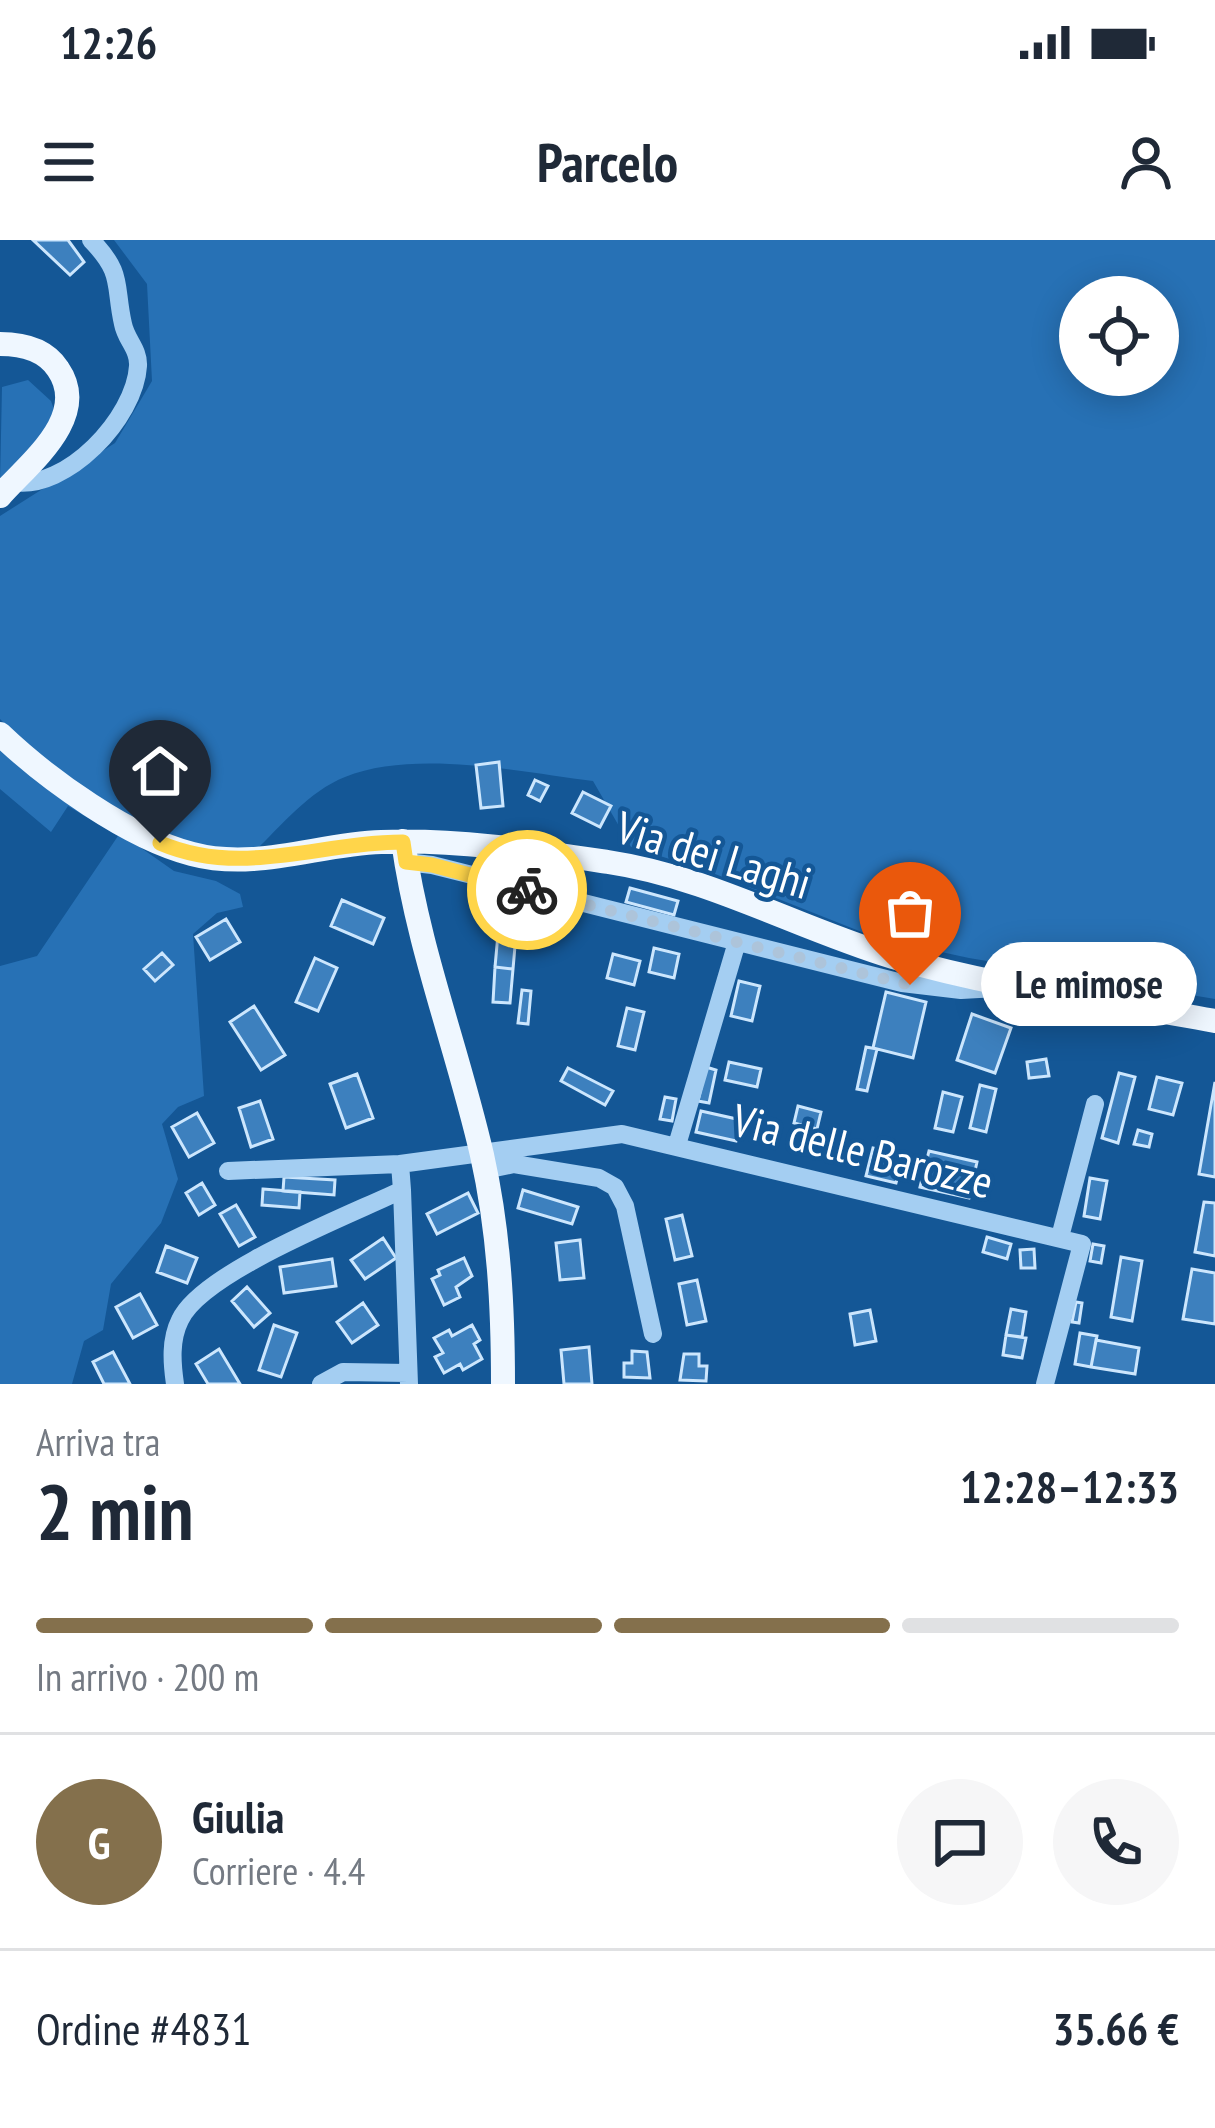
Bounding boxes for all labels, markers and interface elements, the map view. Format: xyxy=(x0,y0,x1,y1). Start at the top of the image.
text: 12:26 xyxy=(60,13,157,71)
text: Parcelo xyxy=(537,127,678,197)
icon: menu xyxy=(36,129,102,195)
icon: person xyxy=(1113,129,1179,195)
map controls xyxy=(1059,276,1179,396)
button: locate xyxy=(1059,276,1179,396)
pin xyxy=(109,720,211,843)
icon: home xyxy=(127,738,193,804)
street label: Via dei Laghi xyxy=(609,797,818,911)
courier xyxy=(467,830,587,950)
icon: bike xyxy=(494,857,560,923)
pin xyxy=(859,862,961,985)
icon: bag xyxy=(877,880,943,946)
callout: Le mimose xyxy=(982,943,1198,1027)
text: Le mimose xyxy=(1015,958,1163,1009)
street label: Via delle Barozze xyxy=(726,1089,999,1210)
text: Arriva tra xyxy=(36,1416,160,1467)
text: 12:28–12:33 xyxy=(960,1457,1179,1515)
text: 2 min xyxy=(36,1461,194,1562)
text: In arrivo · 200 m xyxy=(36,1651,259,1702)
button: chat xyxy=(897,1779,1023,1905)
button: phone xyxy=(1053,1779,1179,1905)
text: Giulia xyxy=(192,1787,284,1845)
text: G xyxy=(88,1813,110,1871)
text: Corriere · 4.4 xyxy=(192,1845,365,1896)
text: Ordine #4831 xyxy=(36,1999,251,2057)
text: 35.66 € xyxy=(1053,1999,1179,2057)

